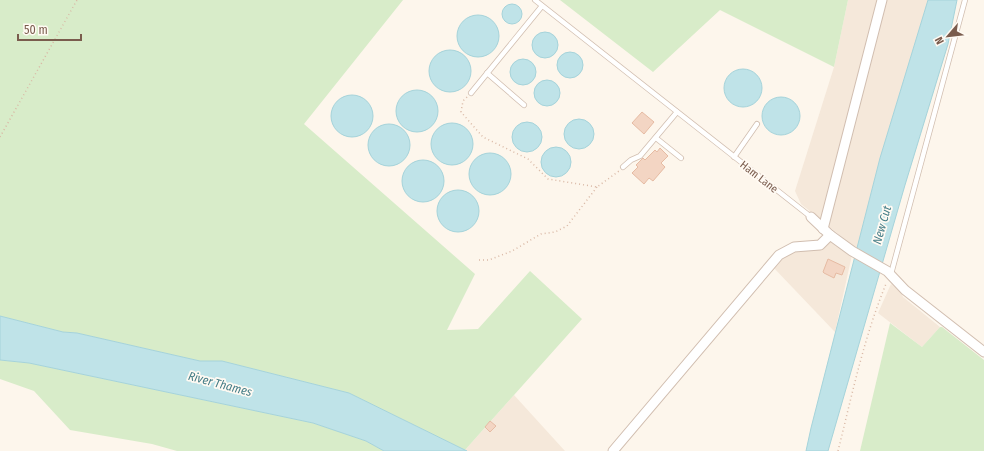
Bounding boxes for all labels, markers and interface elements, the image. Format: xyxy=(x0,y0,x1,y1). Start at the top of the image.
scale bar xyxy=(18,16,81,42)
north arrow xyxy=(928,16,968,56)
text: 50 m xyxy=(24,23,48,37)
text: N xyxy=(932,34,947,46)
street label: Ham Lane xyxy=(737,158,781,196)
water label: New Cut xyxy=(870,204,894,246)
water label: River Thames xyxy=(187,369,253,399)

